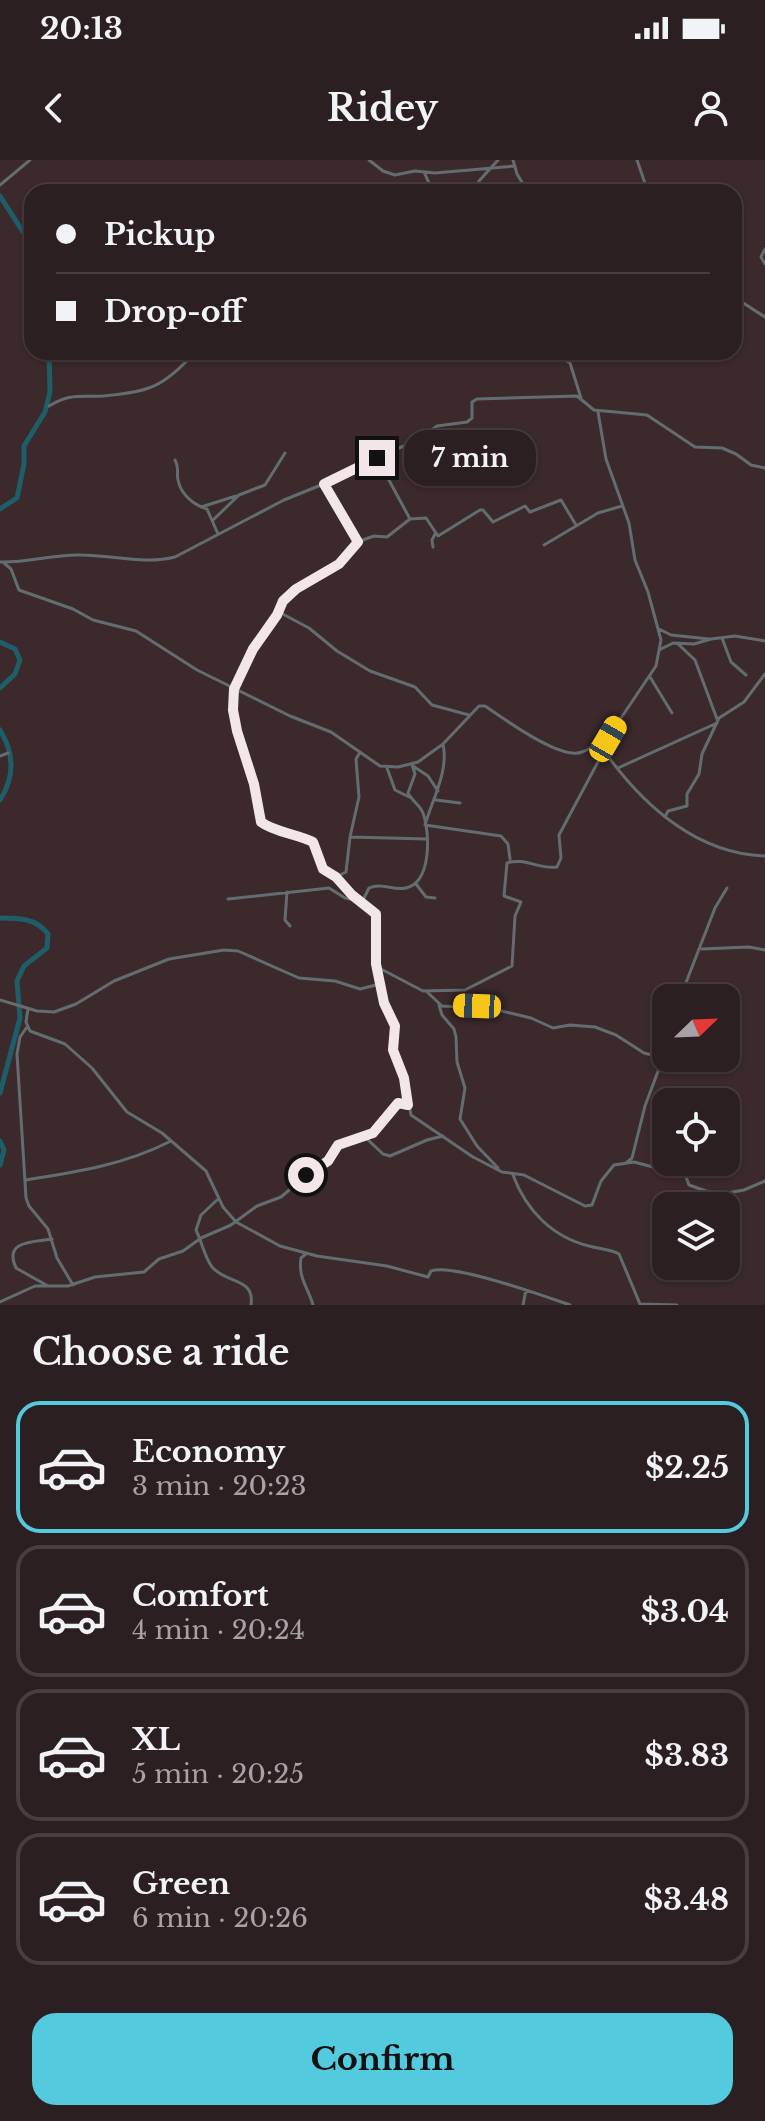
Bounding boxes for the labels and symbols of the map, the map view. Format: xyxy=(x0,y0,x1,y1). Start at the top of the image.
callout: 7 min xyxy=(405,430,537,486)
route end xyxy=(359,440,395,476)
car xyxy=(586,712,630,766)
north arrow xyxy=(652,984,740,1072)
car xyxy=(453,993,501,1019)
route start xyxy=(288,1157,324,1193)

